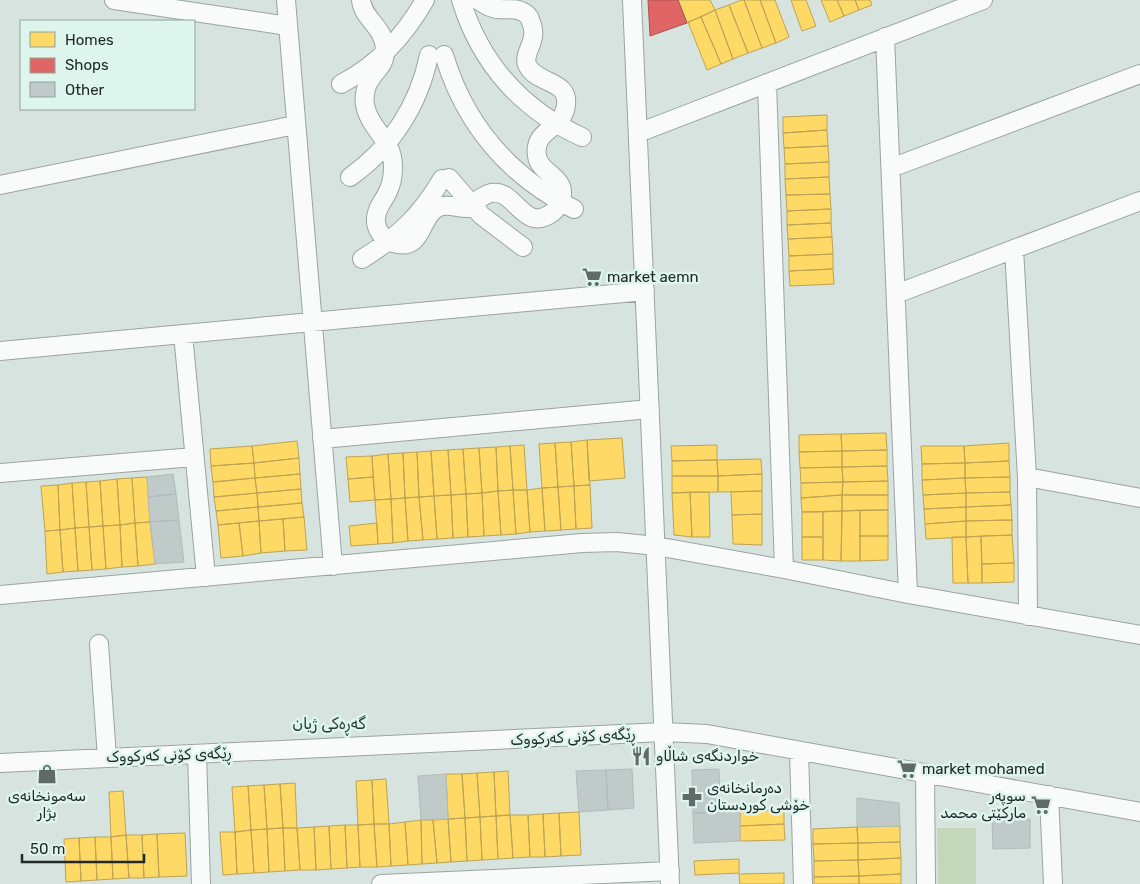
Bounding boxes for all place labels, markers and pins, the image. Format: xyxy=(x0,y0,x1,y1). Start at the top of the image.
supermarket icon: market aemn xyxy=(581,266,603,288)
place label: market aemn xyxy=(607,268,699,286)
restaurant icon: خواردنگەی شاڵاو xyxy=(630,745,652,767)
place label: خواردنگەی شاڵاو xyxy=(656,745,759,766)
supermarket icon: market mohamed xyxy=(896,758,918,780)
place label: market mohamed xyxy=(922,760,1045,778)
shop icon: سەمونخانەی بژار xyxy=(36,763,58,785)
place label: دەرمانخانەی خۆشی کوردستان xyxy=(707,779,810,814)
pharmacy icon: دەرمانخانەی خۆشی کوردستان xyxy=(681,786,703,808)
place label: سەمونخانەی بژار xyxy=(8,787,86,822)
place label: سوپەر مارکێتی محمد xyxy=(940,787,1026,822)
supermarket icon: سوپەر مارکێتی محمد xyxy=(1030,794,1052,816)

